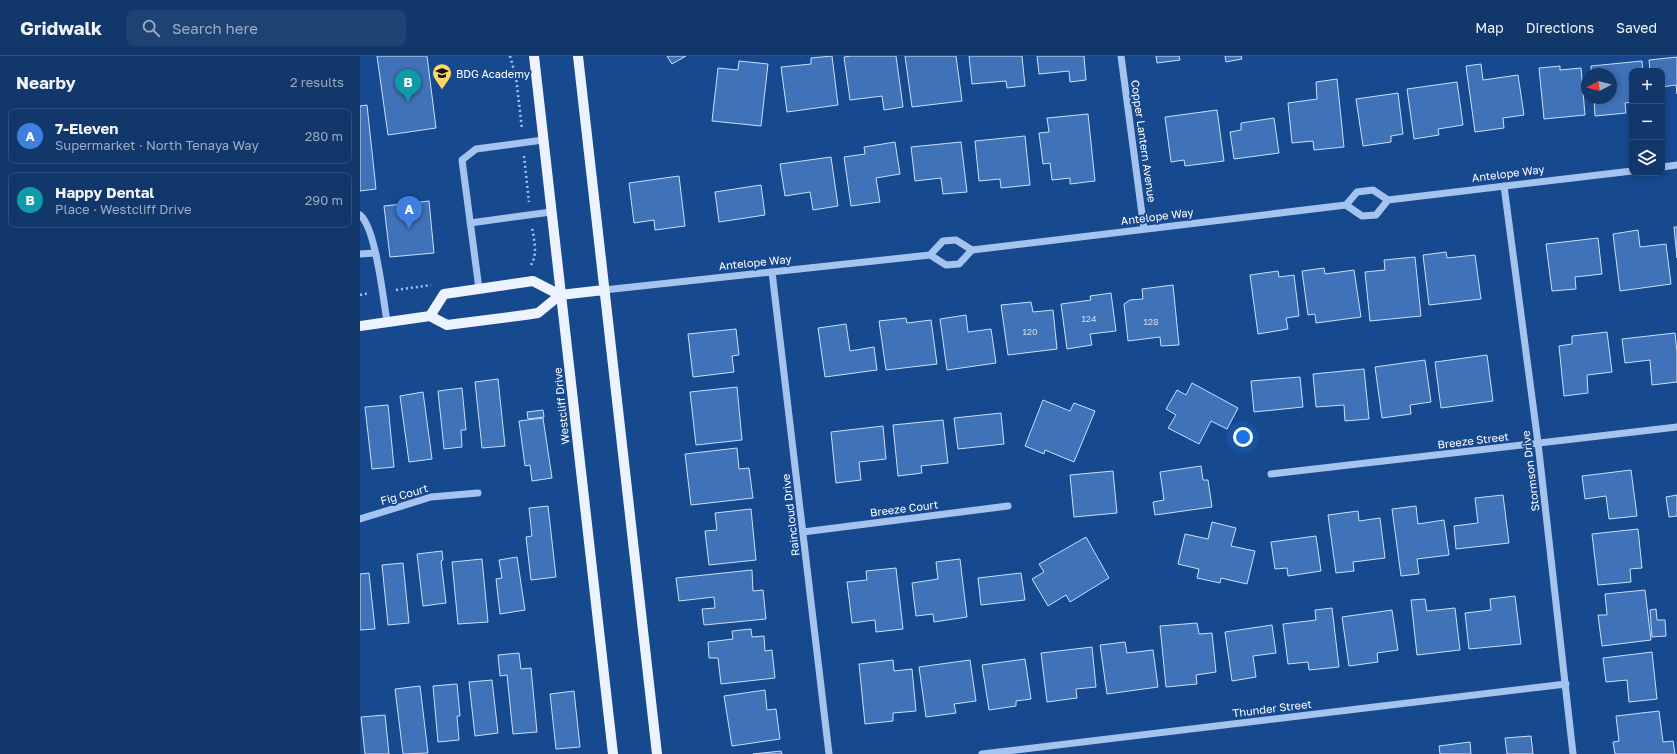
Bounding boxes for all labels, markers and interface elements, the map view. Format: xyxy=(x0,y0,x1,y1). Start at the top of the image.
search box xyxy=(126,10,406,46)
text: Gridwalk xyxy=(20,16,102,39)
icon: search xyxy=(140,17,162,39)
text: Search here xyxy=(172,19,258,37)
text: Map xyxy=(1475,19,1504,36)
text: Directions xyxy=(1526,19,1594,36)
text: Saved xyxy=(1616,19,1657,36)
school or university icon: BDG Academy xyxy=(431,62,453,90)
place label: BDG Academy xyxy=(456,67,530,80)
north arrow xyxy=(1581,68,1617,104)
map controls xyxy=(1629,68,1665,176)
button: + xyxy=(1629,68,1665,104)
pin: B xyxy=(395,69,421,102)
text: Nearby xyxy=(16,72,76,93)
text: 2 results xyxy=(290,74,344,90)
street label: Copper Lantern Avenue xyxy=(1129,79,1159,203)
button: − xyxy=(1629,104,1665,140)
text: 7-Eleven xyxy=(55,119,118,137)
text: A xyxy=(25,128,35,144)
text: 280 m xyxy=(305,128,343,144)
text: Supermarket · North Tenaya Way xyxy=(55,137,259,153)
button: layers xyxy=(1629,140,1665,176)
street label: Antelope Way xyxy=(1471,162,1545,184)
text: Happy Dental xyxy=(55,183,154,201)
text: B xyxy=(25,192,35,208)
text: 290 m xyxy=(305,192,343,208)
pin: A xyxy=(396,196,422,229)
text: Place · Westcliff Drive xyxy=(55,201,191,217)
street label: Antelope Way xyxy=(1120,205,1194,227)
street label: Antelope Way xyxy=(718,252,792,272)
house number: 124 xyxy=(1081,313,1097,324)
house number: 128 xyxy=(1143,316,1159,327)
house number: 120 xyxy=(1022,326,1038,337)
street label: Westcliff Drive xyxy=(550,367,572,445)
your location xyxy=(1233,427,1253,447)
street label: Breeze Street xyxy=(1437,429,1509,451)
street label: Stormson Drive xyxy=(1519,430,1541,512)
street label: Raincloud Drive xyxy=(779,473,801,557)
street label: Fig Court xyxy=(379,481,429,507)
street label: Breeze Court xyxy=(869,497,939,519)
street label: Thunder Street xyxy=(1232,697,1312,719)

